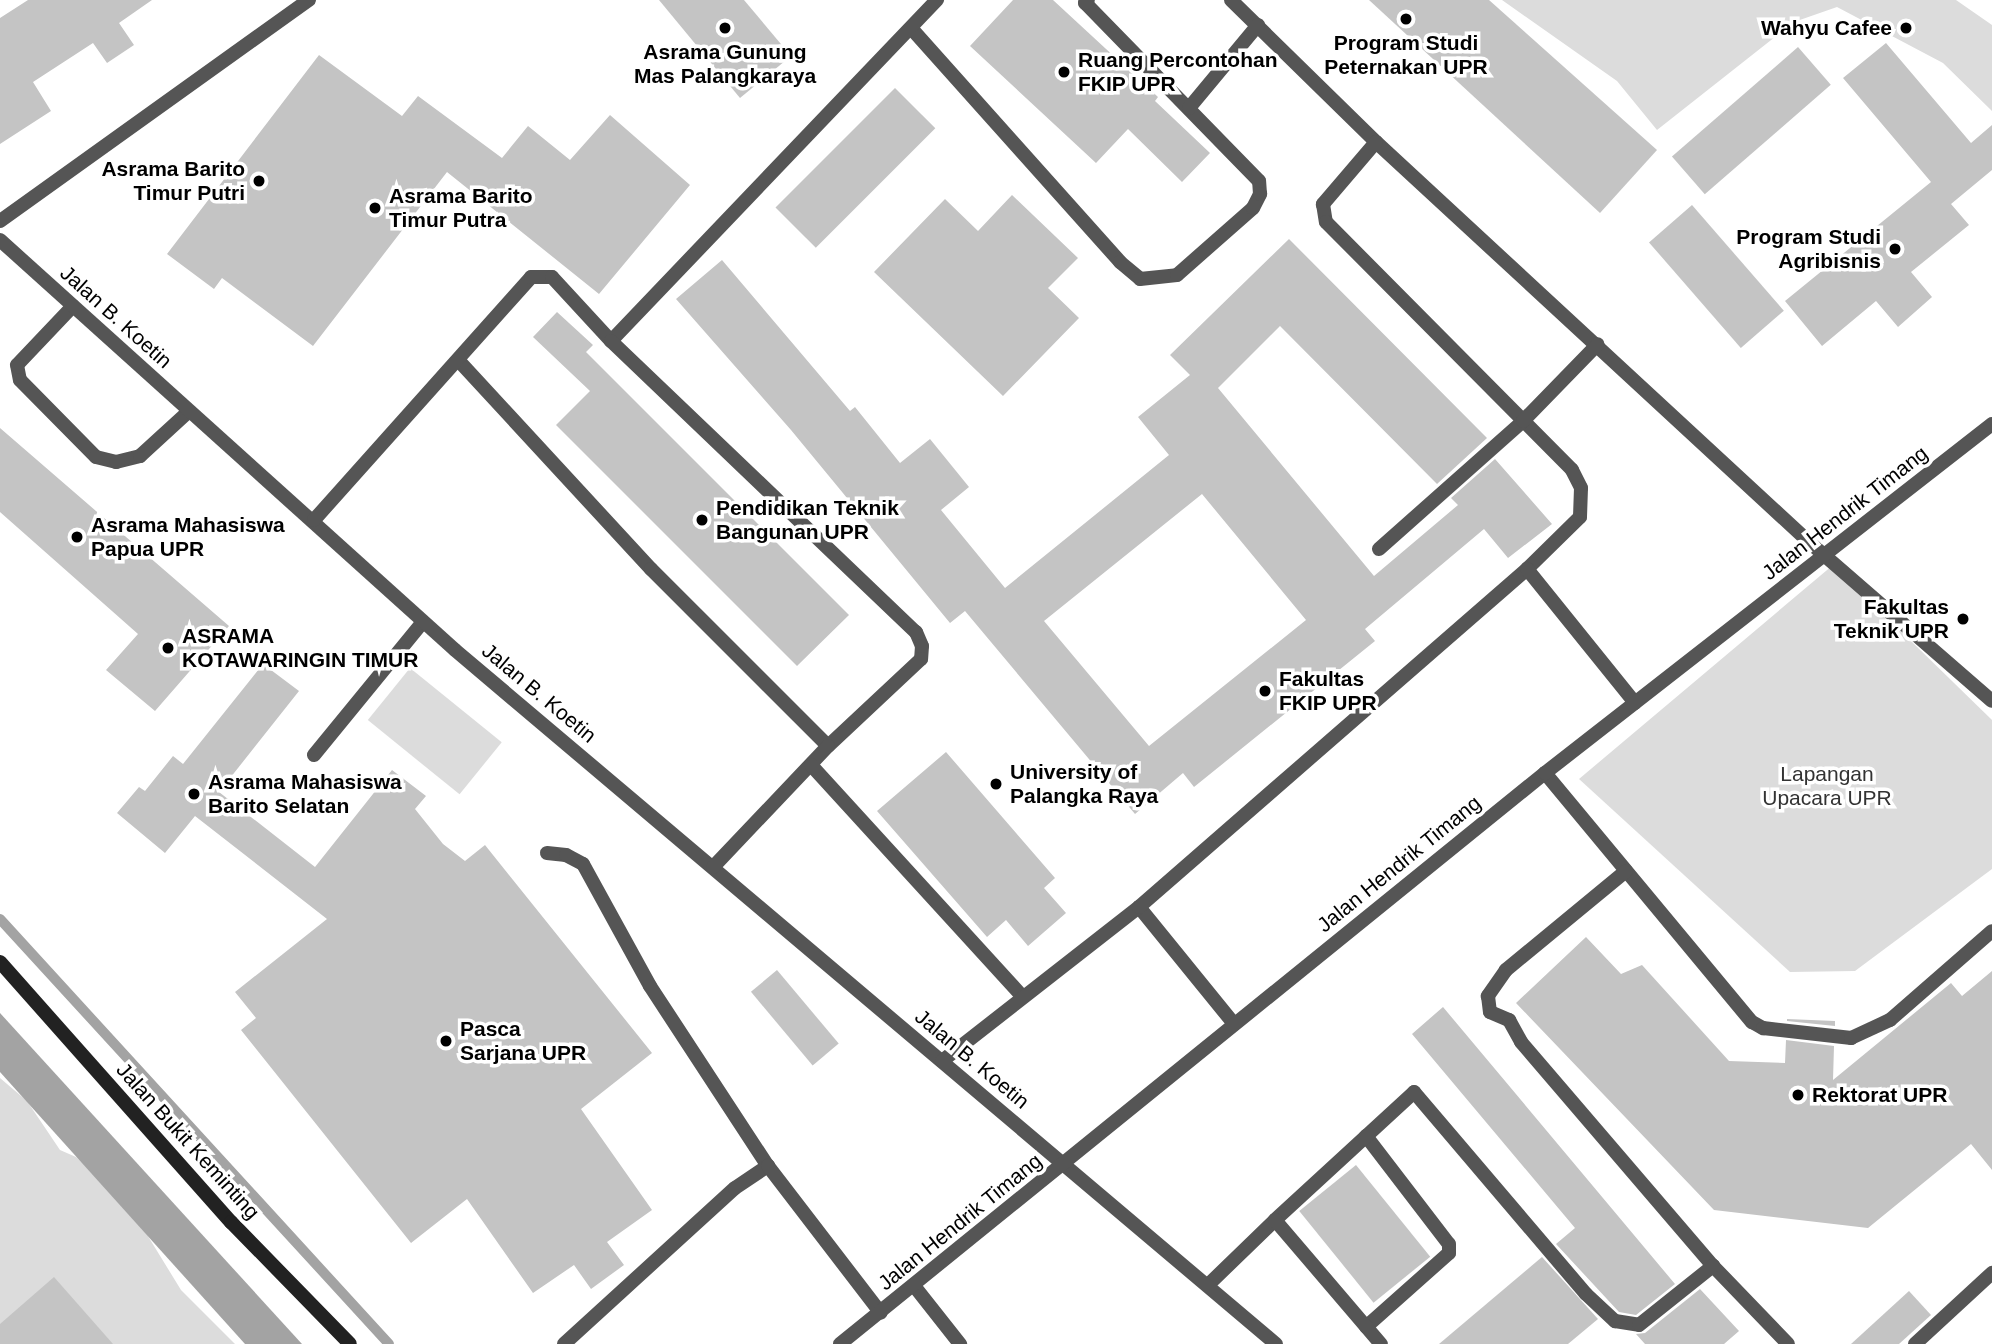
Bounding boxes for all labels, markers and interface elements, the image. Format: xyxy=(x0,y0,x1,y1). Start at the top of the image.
marker: Program Studi Peternakan UPR xyxy=(1398,11,1414,27)
place label: Wahyu Cafee xyxy=(1761,15,1892,41)
marker: Asrama Gunung Mas Palangkaraya xyxy=(717,20,733,36)
marker: Wahyu Cafee xyxy=(1898,20,1914,36)
place label: Program Studi Peternakan UPR xyxy=(1324,30,1488,80)
place label: Asrama Gunung Mas Palangkaraya xyxy=(634,39,816,89)
place label: Ruang Percontohan FKIP UPR xyxy=(1078,47,1278,97)
marker: Ruang Percontohan FKIP UPR xyxy=(1056,64,1072,80)
place label: Asrama Barito Timur Putri xyxy=(101,156,245,206)
marker: Asrama Barito Timur Putri xyxy=(251,173,267,189)
place label: Asrama Barito Timur Putra xyxy=(389,183,533,233)
marker: Asrama Barito Timur Putra xyxy=(367,200,383,216)
place label: Program Studi Agribisnis xyxy=(1736,224,1881,274)
marker: Program Studi Agribisnis xyxy=(1887,241,1903,257)
street label: Jalan B. Koetin xyxy=(55,260,177,374)
street label: Jalan Hendrik Timang xyxy=(1757,440,1933,586)
place label: Pendidikan Teknik Bangunan UPR xyxy=(716,495,899,545)
place label: Asrama Mahasiswa Papua UPR xyxy=(91,512,285,562)
marker: Pendidikan Teknik Bangunan UPR xyxy=(694,512,710,528)
marker: Asrama Mahasiswa Papua UPR xyxy=(69,529,85,545)
place label: Fakultas Teknik UPR xyxy=(1834,594,1949,644)
marker: Fakultas Teknik UPR xyxy=(1955,611,1971,627)
place label: ASRAMA KOTAWARINGIN TIMUR xyxy=(182,623,418,673)
street label: Jalan B. Koetin xyxy=(477,638,601,748)
marker: ASRAMA KOTAWARINGIN TIMUR xyxy=(160,640,176,656)
place label: Fakultas FKIP UPR xyxy=(1279,666,1377,716)
marker: Fakultas FKIP UPR xyxy=(1257,683,1273,699)
place label: University of Palangka Raya xyxy=(1010,759,1158,809)
park label: Lapangan Upacara UPR xyxy=(1762,761,1892,811)
place label: Asrama Mahasiswa Barito Selatan xyxy=(208,769,402,819)
marker: University of Palangka Raya xyxy=(988,776,1004,792)
marker: Asrama Mahasiswa Barito Selatan xyxy=(186,786,202,802)
street label: Jalan Hendrik Timang xyxy=(1312,790,1486,938)
street label: Jalan B. Koetin xyxy=(910,1004,1034,1114)
place label: Pasca Sarjana UPR xyxy=(460,1016,586,1066)
marker: Pasca Sarjana UPR xyxy=(438,1033,454,1049)
street label: Jalan Bukit Keminting xyxy=(111,1058,265,1224)
place label: Rektorat UPR xyxy=(1812,1082,1947,1108)
marker: Rektorat UPR xyxy=(1790,1087,1806,1103)
street label: Jalan Hendrik Timang xyxy=(873,1148,1047,1296)

